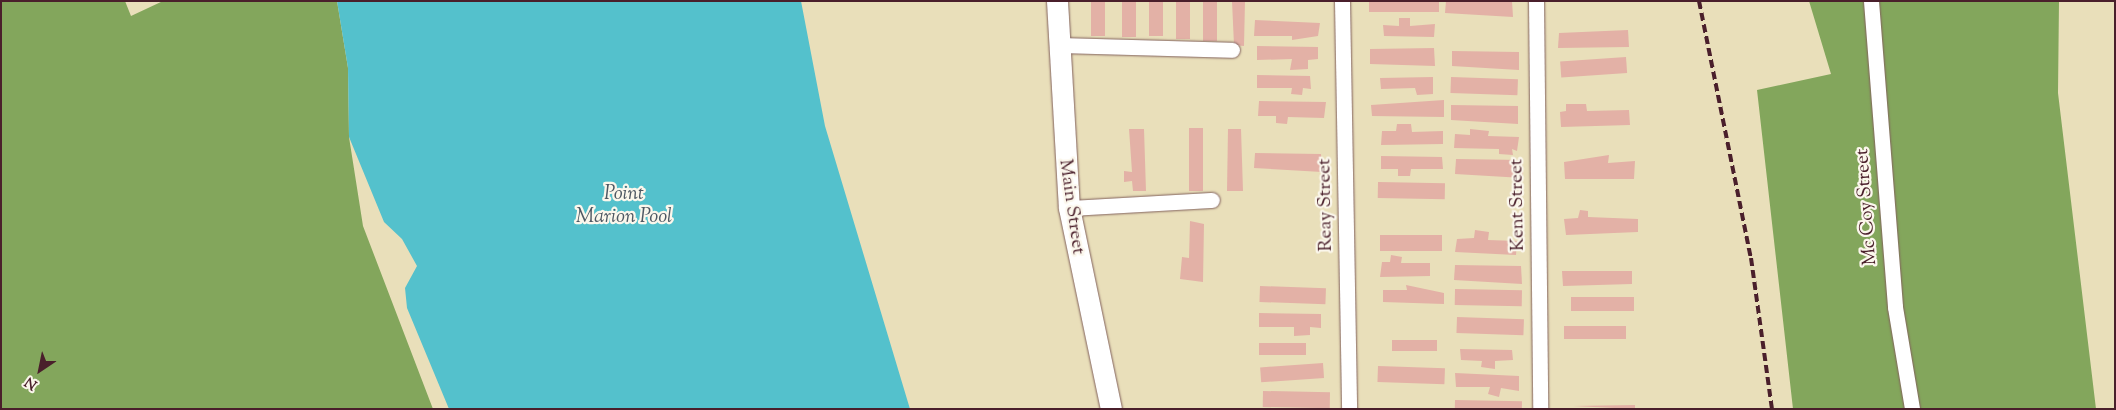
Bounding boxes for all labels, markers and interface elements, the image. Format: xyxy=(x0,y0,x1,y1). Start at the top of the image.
street label: Mc Coy Street xyxy=(1852,148,1882,266)
street label: Main Street xyxy=(1053,158,1089,256)
street label: Reay Street xyxy=(1314,158,1338,252)
street label: Kent Street xyxy=(1506,159,1530,251)
water label: Point Marion Pool xyxy=(576,182,672,229)
north arrow xyxy=(15,345,65,395)
text: N xyxy=(21,371,42,394)

